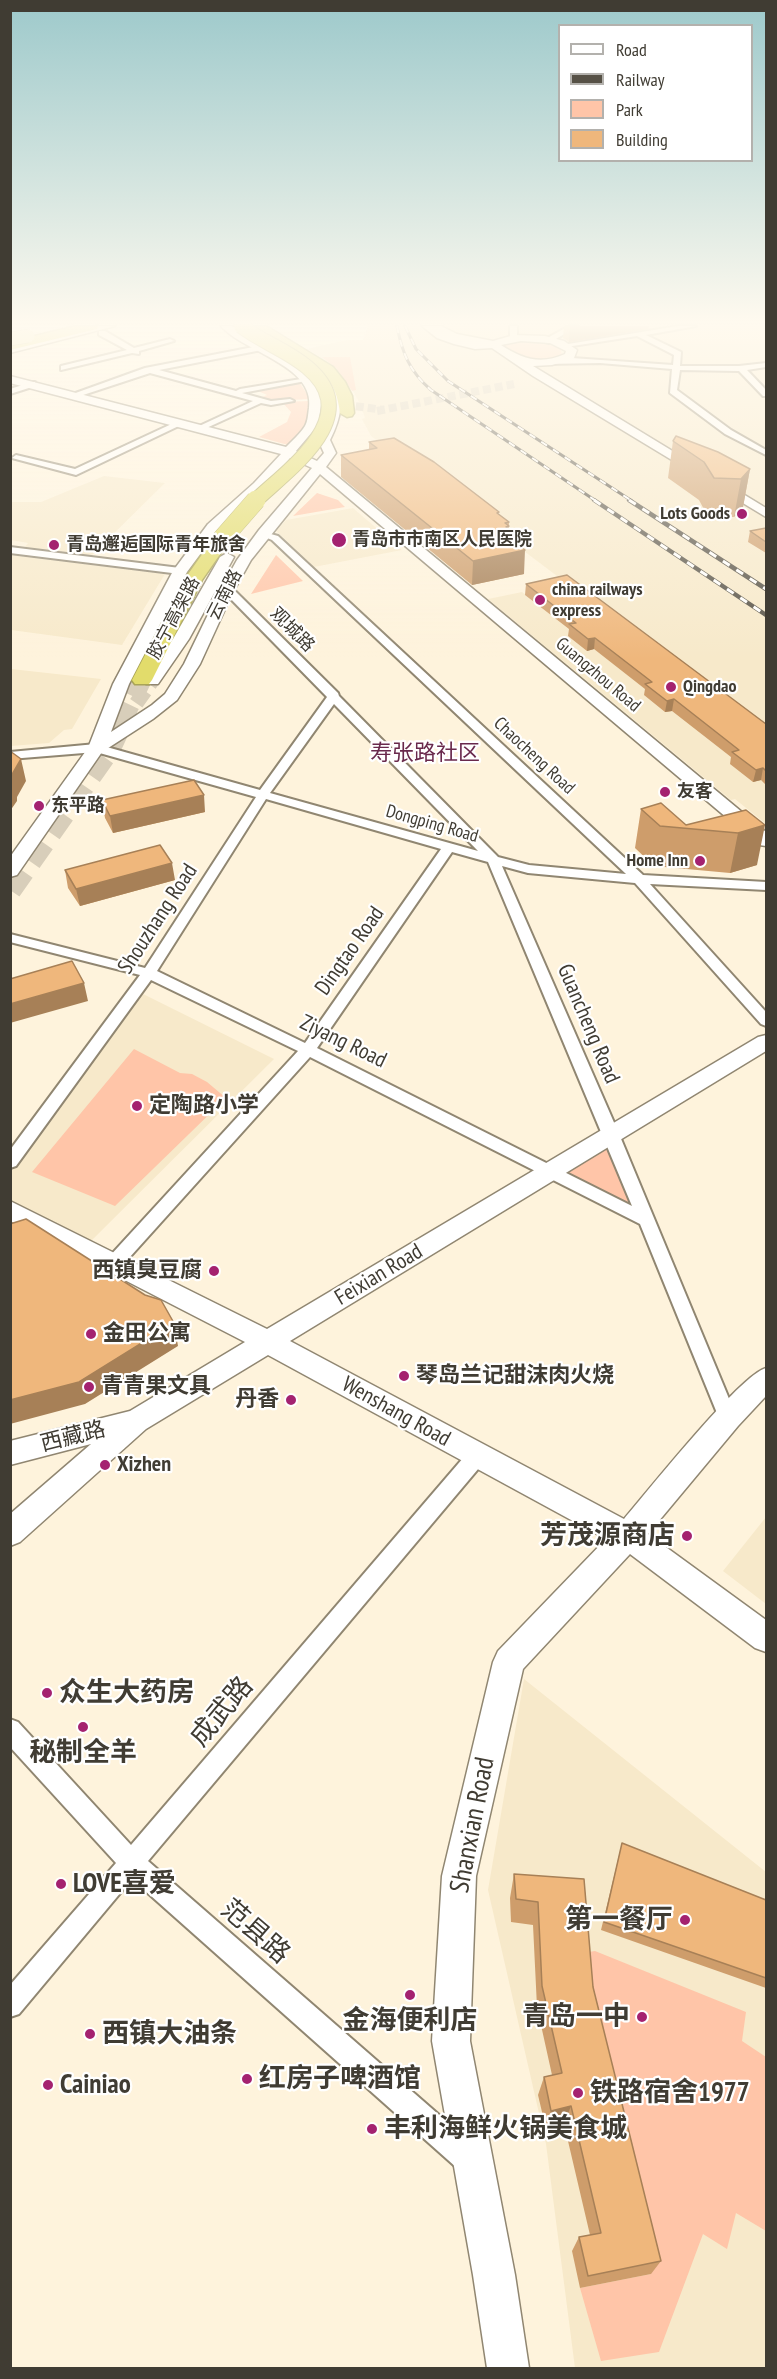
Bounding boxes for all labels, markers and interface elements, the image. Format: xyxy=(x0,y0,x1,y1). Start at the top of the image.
legend xyxy=(558,24,753,162)
text: Road xyxy=(616,38,647,61)
text: Railway xyxy=(616,68,665,91)
text: Park xyxy=(616,98,643,121)
text: Building xyxy=(616,128,668,151)
place label: Lots Goods xyxy=(660,503,730,525)
marker: Lots Goods xyxy=(735,507,749,521)
place label: 青岛市市南区人民医院 xyxy=(352,529,532,551)
marker: 青岛市市南区人民医院 xyxy=(330,531,348,549)
place label: 青岛邂逅国际青年旅舍 xyxy=(66,534,246,556)
marker: 青岛邂逅国际青年旅舍 xyxy=(47,538,61,552)
street label: 云南路 xyxy=(203,566,247,624)
street label: 胶宁高架路 xyxy=(143,573,205,663)
place label: china railways express xyxy=(552,579,642,622)
marker: china railways express xyxy=(533,593,547,607)
street label: 观城路 xyxy=(265,603,319,657)
street label: Guangzhou Road xyxy=(551,633,645,717)
place label: Qingdao xyxy=(683,676,737,698)
marker: Qingdao xyxy=(664,680,678,694)
street label: Chaocheng Road xyxy=(489,713,579,799)
district label: 寿张路社区 xyxy=(370,741,480,767)
place label: 友客 xyxy=(677,781,713,803)
marker: 友客 xyxy=(658,785,672,799)
place label: 东平路 xyxy=(51,795,105,817)
marker: 东平路 xyxy=(32,799,46,813)
street label: Dongping Road xyxy=(383,801,481,847)
place label: Home Inn xyxy=(627,850,688,872)
marker: Home Inn xyxy=(693,854,707,868)
street label: Shouzhang Road xyxy=(113,859,203,979)
street label: Dingtao Road xyxy=(310,902,390,1000)
street label: Guancheng Road xyxy=(551,960,625,1088)
street label: Ziyang Road xyxy=(295,1010,391,1074)
place label: 定陶路小学 xyxy=(149,1093,259,1119)
marker: 定陶路小学 xyxy=(130,1099,144,1113)
street label: Feixian Road xyxy=(330,1239,428,1311)
place label: 西镇臭豆腐 xyxy=(92,1258,202,1284)
marker: 西镇臭豆腐 xyxy=(207,1264,221,1278)
place label: 金田公寓 xyxy=(103,1321,191,1347)
marker: 金田公寓 xyxy=(84,1327,98,1341)
place label: 琴岛兰记甜沫肉火烧 xyxy=(416,1363,614,1389)
marker: 琴岛兰记甜沫肉火烧 xyxy=(397,1369,411,1383)
street label: Wenshang Road xyxy=(337,1371,455,1453)
place label: 青青果文具 xyxy=(101,1374,211,1400)
marker: 青青果文具 xyxy=(82,1380,96,1394)
place label: 丹香 xyxy=(235,1387,279,1413)
marker: 丹香 xyxy=(284,1393,298,1407)
street label: 西藏路 xyxy=(38,1416,108,1458)
place label: Xizhen xyxy=(117,1452,171,1478)
marker: Xizhen xyxy=(98,1458,112,1472)
place label: 芳茂源商店 xyxy=(540,1520,675,1552)
marker: 芳茂源商店 xyxy=(680,1529,694,1543)
street label: 成武路 xyxy=(184,1671,260,1753)
place label: 众生大药房 xyxy=(59,1677,194,1709)
marker: 众生大药房 xyxy=(40,1686,54,1700)
marker: 秘制全羊 xyxy=(76,1720,90,1734)
place label: 秘制全羊 xyxy=(29,1737,137,1769)
street label: Shanxian Road xyxy=(444,1754,502,1896)
place label: LOVE喜爱 xyxy=(73,1868,176,1900)
marker: LOVE喜爱 xyxy=(54,1877,68,1891)
street label: 范县路 xyxy=(214,1893,296,1971)
place label: 第一餐厅 xyxy=(565,1904,673,1936)
marker: 第一餐厅 xyxy=(678,1913,692,1927)
marker: 金海便利店 xyxy=(403,1988,417,2002)
place label: 青岛一中 xyxy=(522,2001,630,2033)
place label: 金海便利店 xyxy=(343,2005,477,2037)
marker: 青岛一中 xyxy=(635,2010,649,2024)
place label: 西镇大油条 xyxy=(102,2018,237,2050)
marker: 西镇大油条 xyxy=(83,2027,97,2041)
place label: 红房子啤酒馆 xyxy=(259,2063,421,2095)
place label: Cainiao xyxy=(60,2069,131,2101)
marker: 红房子啤酒馆 xyxy=(240,2072,254,2086)
place label: 铁路宿舍1977 xyxy=(590,2077,750,2109)
marker: Cainiao xyxy=(41,2078,55,2092)
marker: 铁路宿舍1977 xyxy=(571,2086,585,2100)
place label: 丰利海鲜火锅美食城 xyxy=(384,2113,627,2145)
marker: 丰利海鲜火锅美食城 xyxy=(365,2122,379,2136)

